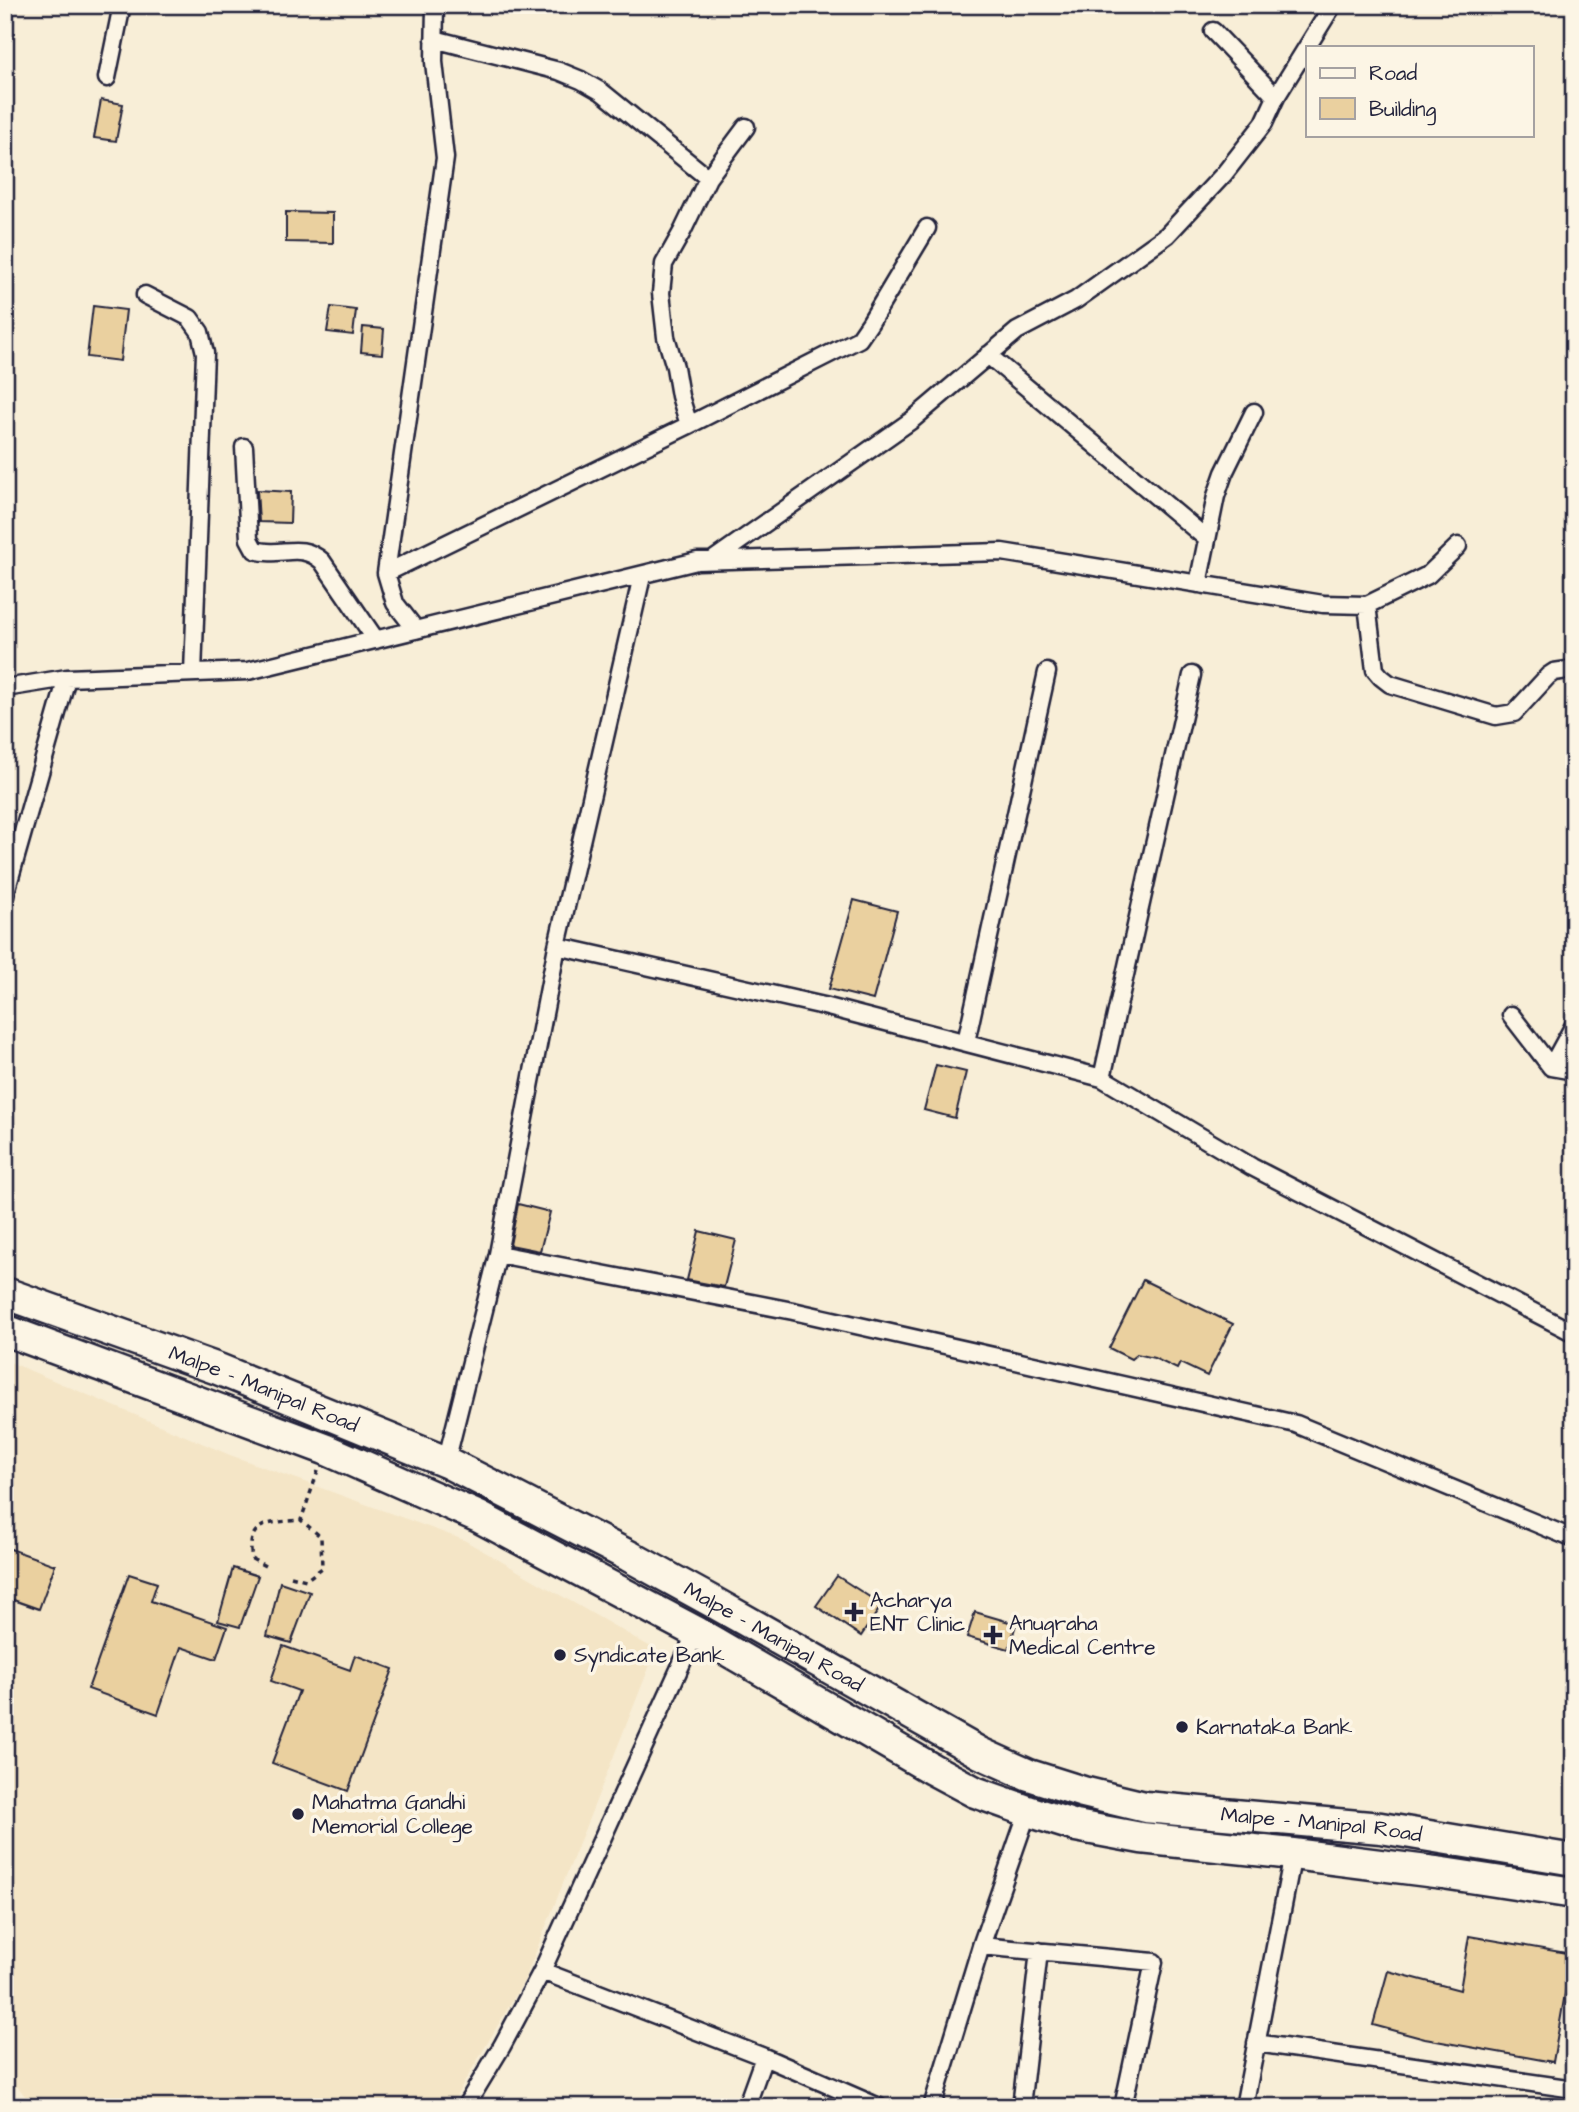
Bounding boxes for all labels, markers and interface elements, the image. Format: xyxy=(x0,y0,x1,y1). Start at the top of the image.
legend xyxy=(1306,46,1534,136)
text: Road xyxy=(1369,59,1417,88)
text: Building xyxy=(1369,95,1437,126)
street label: Malpe - Manipal Road xyxy=(165,1338,363,1439)
street label: Malpe - Manipal Road xyxy=(679,1574,869,1699)
place label: Acharya ENT Clinic xyxy=(870,1586,965,1639)
marker: Acharya ENT Clinic xyxy=(844,1602,864,1622)
place label: Anugraha Medical Centre xyxy=(1009,1609,1156,1662)
marker: Anugraha Medical Centre xyxy=(983,1625,1003,1645)
place label: Syndicate Bank xyxy=(574,1641,725,1672)
marker: Syndicate Bank xyxy=(552,1647,568,1663)
place label: Karnataka Bank xyxy=(1196,1713,1352,1742)
marker: Karnataka Bank xyxy=(1174,1719,1190,1735)
place label: Mahatma Gandhi Memorial College xyxy=(312,1788,473,1843)
street label: Malpe - Manipal Road xyxy=(1220,1799,1424,1849)
marker: Mahatma Gandhi Memorial College xyxy=(290,1806,306,1822)

